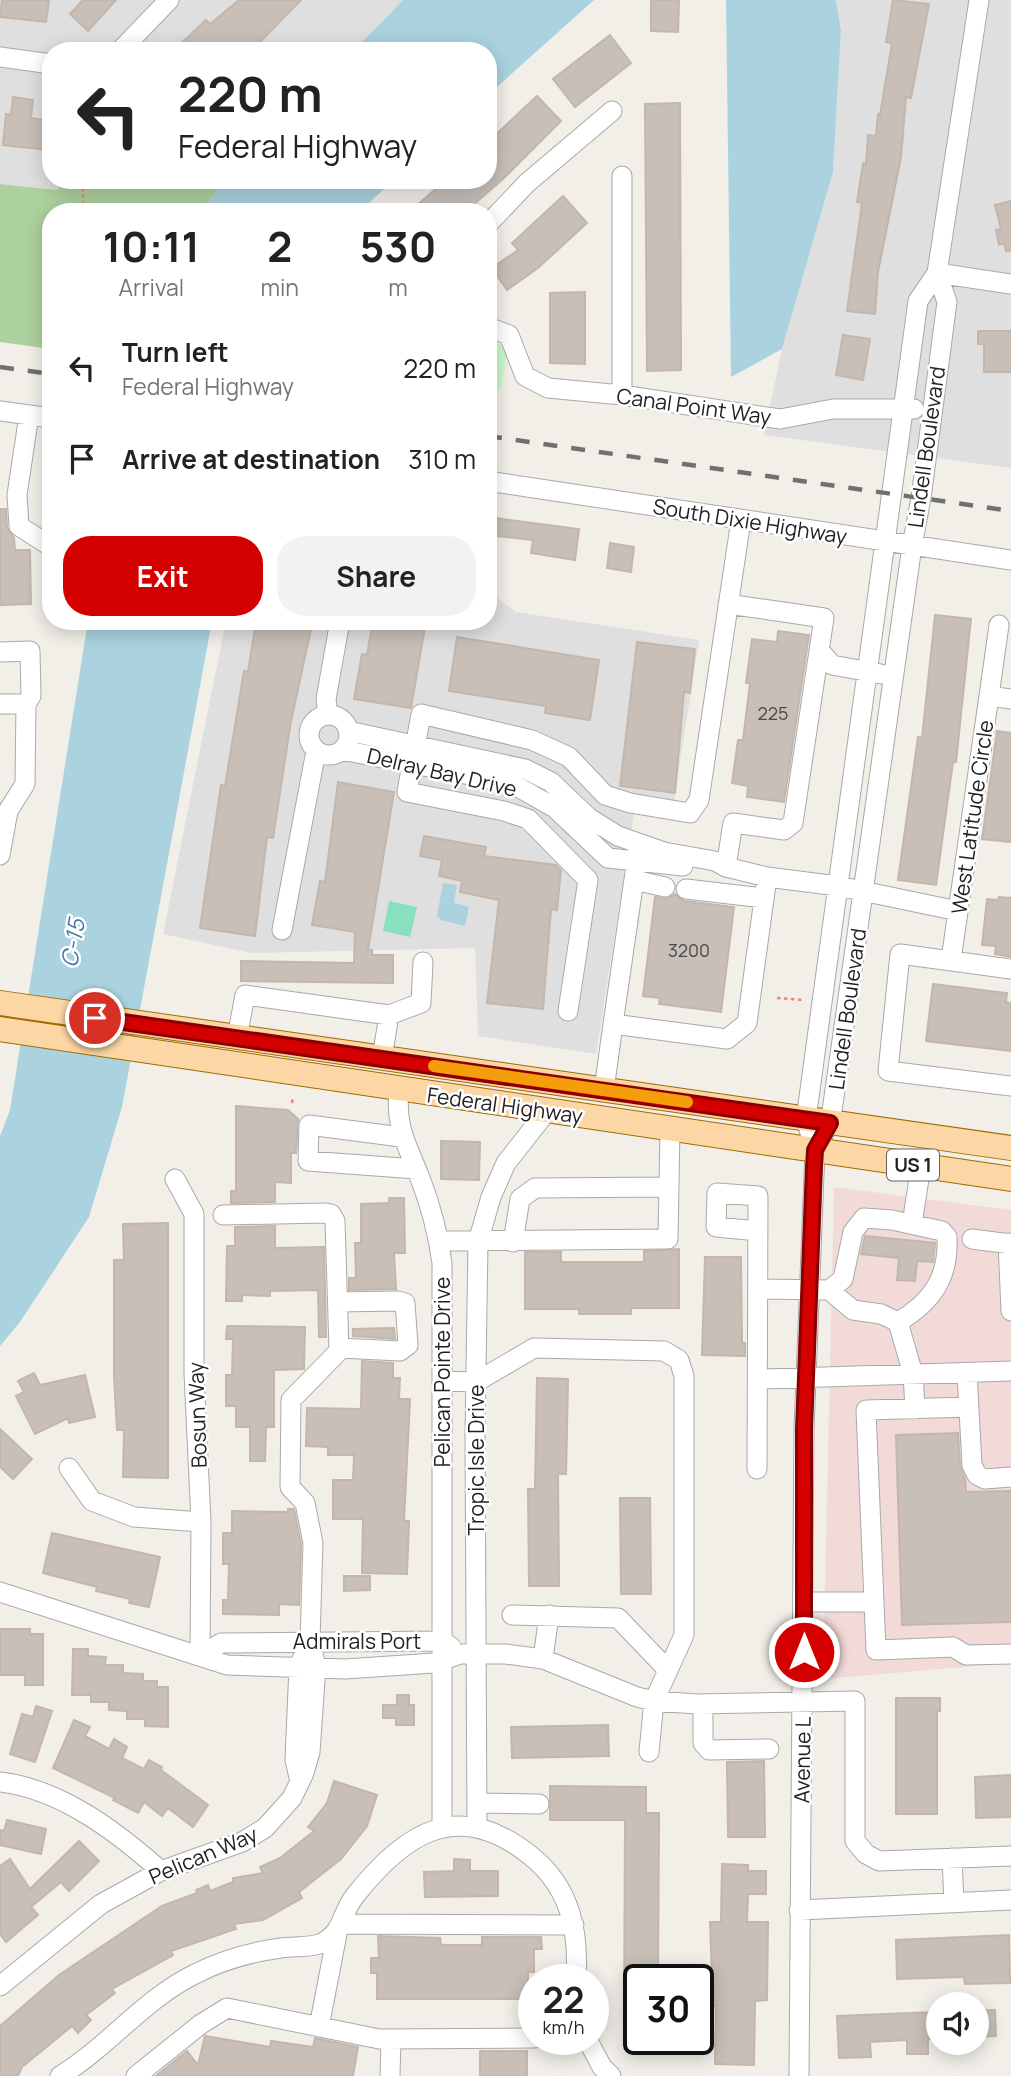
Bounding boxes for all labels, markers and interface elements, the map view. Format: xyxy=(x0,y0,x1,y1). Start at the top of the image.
text: 220 m xyxy=(178,60,322,127)
icon: left xyxy=(63,70,154,161)
text: Federal Highway xyxy=(178,124,417,168)
text: 10:11 xyxy=(103,217,200,275)
text: 2 xyxy=(267,217,292,275)
text: 530 xyxy=(360,217,436,275)
text: Arrival xyxy=(118,271,184,303)
text: min xyxy=(261,271,299,303)
text: m xyxy=(388,271,408,303)
text: Turn left xyxy=(122,334,229,370)
icon: left xyxy=(63,349,101,387)
text: 220 m xyxy=(403,350,476,386)
street label: Lindell Boulevard xyxy=(901,364,951,530)
text: Federal Highway xyxy=(122,370,294,402)
street label: Canal Point Way xyxy=(615,381,773,431)
icon: arrive xyxy=(63,440,101,478)
text: Arrive at destination xyxy=(122,441,380,477)
text: 310 m xyxy=(408,441,476,477)
street label: South Dixie Highway xyxy=(651,492,849,550)
button: Exit xyxy=(63,536,263,616)
button: Share xyxy=(277,536,476,616)
house number: 225 xyxy=(758,701,788,725)
street label: West Latitude Circle xyxy=(945,718,999,916)
street label: Delray Bay Drive xyxy=(364,741,520,803)
water label: C-15 xyxy=(52,914,92,970)
street label: Lindell Boulevard xyxy=(822,926,872,1092)
house number: 3200 xyxy=(668,938,710,962)
pin xyxy=(65,988,125,1048)
icon: arrive xyxy=(76,999,114,1037)
street label: Federal Highway xyxy=(425,1080,585,1130)
road number: US 1 xyxy=(887,1149,939,1180)
street label: Pelican Pointe Drive xyxy=(428,1277,456,1467)
street label: Bosun Way xyxy=(181,1361,213,1469)
street label: Tropic Isle Drive xyxy=(462,1385,490,1535)
position arrow xyxy=(767,1615,841,1689)
street label: Admirals Port xyxy=(293,1627,421,1655)
street label: Avenue L xyxy=(787,1716,817,1804)
street label: Pelican Way xyxy=(144,1820,262,1890)
speed limit sign: 30 xyxy=(623,1964,714,2055)
text: 22 xyxy=(543,1976,584,2024)
map controls xyxy=(926,1992,989,2055)
button: sound xyxy=(926,1992,989,2055)
text: km/h xyxy=(543,2015,584,2039)

